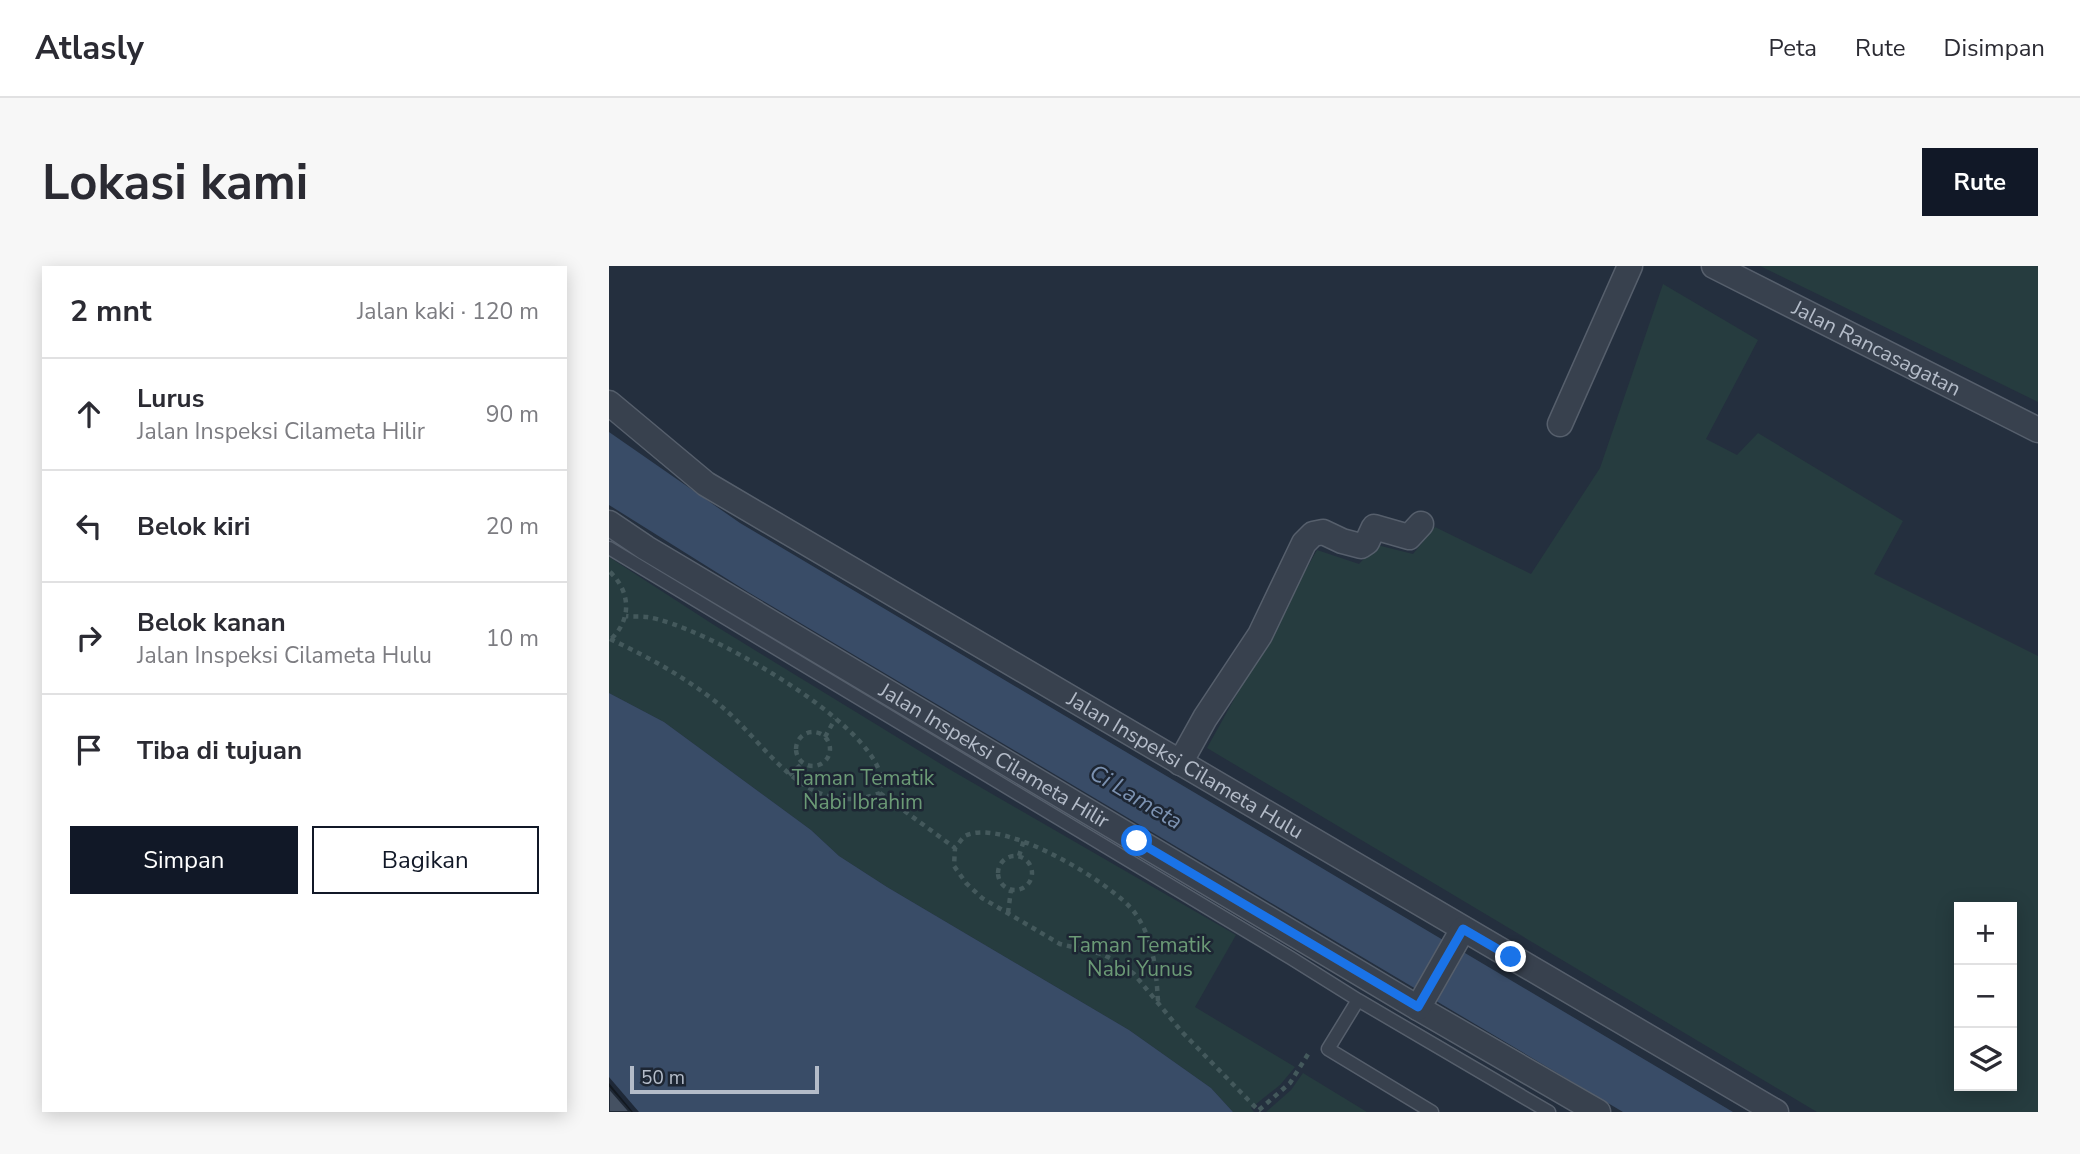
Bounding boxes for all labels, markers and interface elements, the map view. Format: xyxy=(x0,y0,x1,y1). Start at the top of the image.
text: Atlasly xyxy=(35,26,144,71)
text: Peta xyxy=(1768,32,1817,64)
text: Rute xyxy=(1855,32,1906,64)
text: Disimpan xyxy=(1944,32,2045,64)
button: Rute xyxy=(1922,148,2038,216)
text: Lokasi kami xyxy=(42,149,308,216)
text: 2 mnt xyxy=(70,291,151,332)
street label: Jalan Rancasagatan xyxy=(1786,293,1966,403)
text: Jalan kaki · 120 m xyxy=(357,296,539,327)
text: Lurus xyxy=(137,381,204,416)
icon: ahead xyxy=(70,395,108,433)
text: 90 m xyxy=(486,399,539,430)
text: Jalan Inspeksi Cilameta Hilir xyxy=(137,416,425,447)
icon: left xyxy=(70,507,108,545)
text: Belok kiri xyxy=(137,509,250,544)
text: 20 m xyxy=(486,511,539,542)
text: Belok kanan xyxy=(137,605,286,640)
icon: right xyxy=(70,619,108,657)
text: 10 m xyxy=(486,623,539,654)
text: Jalan Inspeksi Cilameta Hulu xyxy=(137,640,432,671)
street label: Jalan Inspeksi Cilameta Hilir xyxy=(873,676,1115,835)
street label: Jalan Inspeksi Cilameta Hulu xyxy=(1061,684,1308,846)
icon: arrive xyxy=(70,731,108,769)
text: Tiba di tujuan xyxy=(137,733,302,768)
water label: Ci Lameta xyxy=(1084,757,1188,837)
park label: Taman Tematik Nabi Ibrahim xyxy=(792,764,935,816)
route start xyxy=(1121,825,1152,856)
button: Simpan xyxy=(70,826,298,894)
button: Bagikan xyxy=(312,826,539,894)
map controls xyxy=(1954,902,2017,1091)
button: + xyxy=(1954,902,2017,965)
park label: Taman Tematik Nabi Yunus xyxy=(1069,931,1212,983)
route end xyxy=(1495,941,1526,972)
button: − xyxy=(1954,965,2017,1028)
button: layers xyxy=(1954,1028,2017,1091)
scale bar xyxy=(630,1063,819,1095)
text: 50 m xyxy=(641,1065,685,1091)

